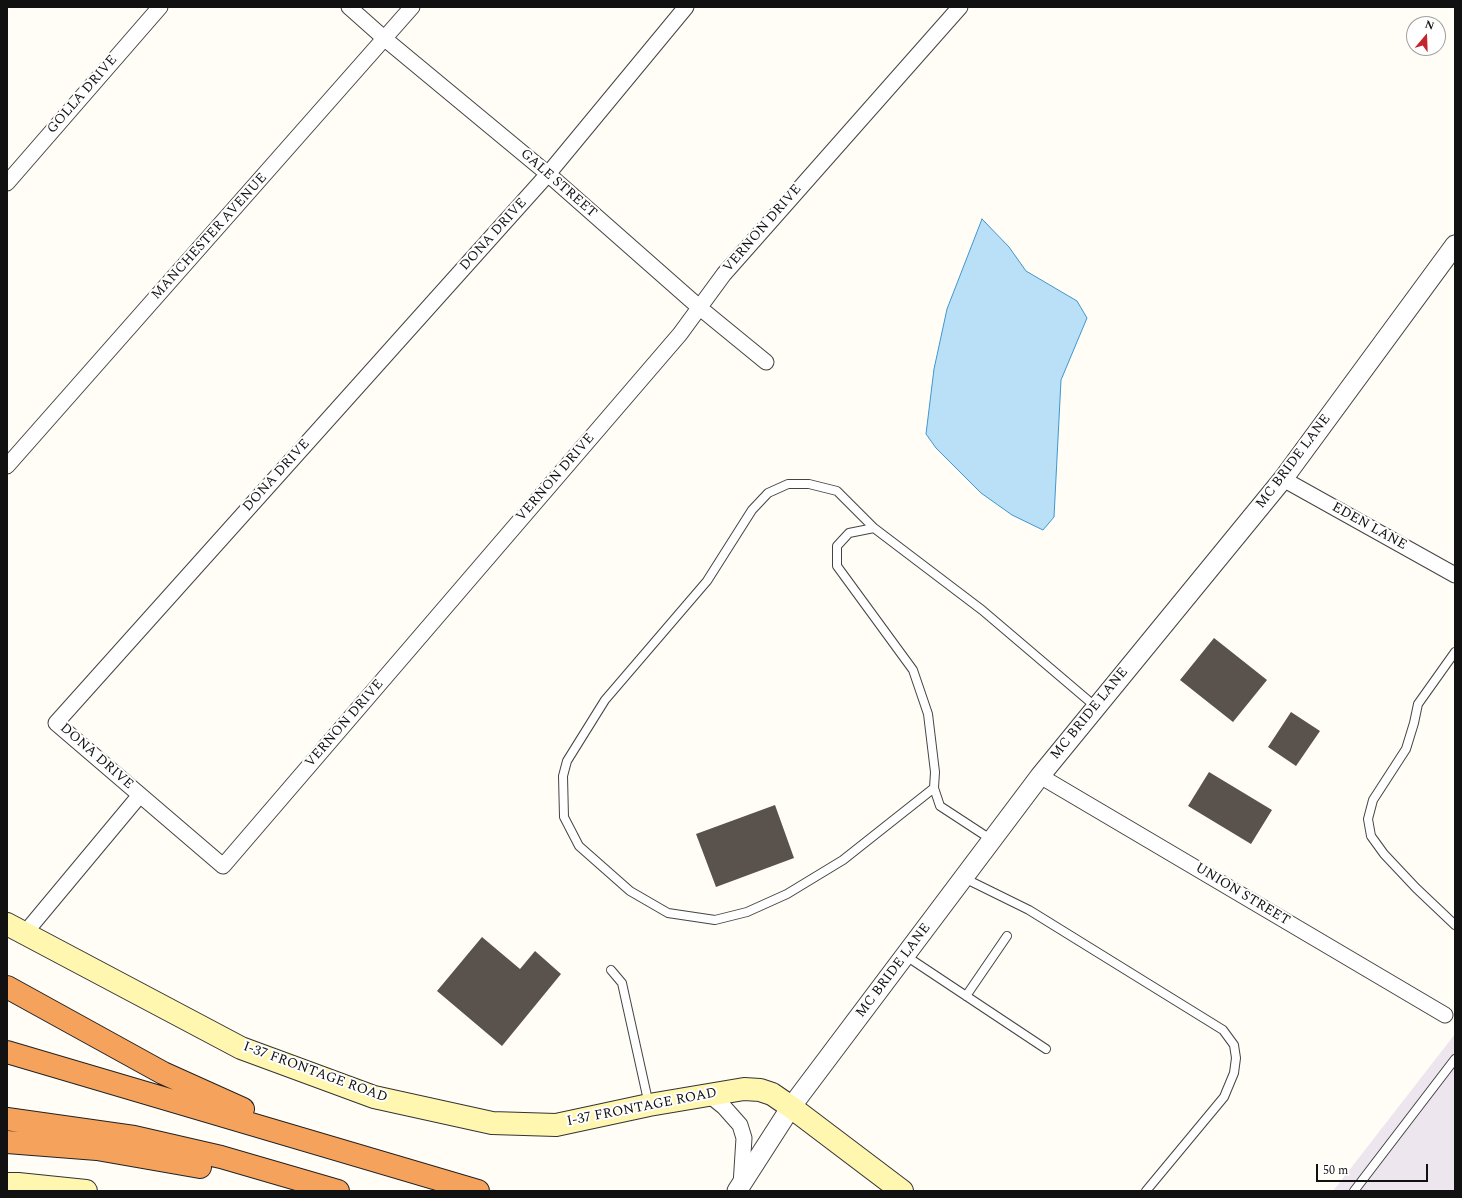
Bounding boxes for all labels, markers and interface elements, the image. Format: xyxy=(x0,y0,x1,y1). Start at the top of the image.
north arrow xyxy=(1406,16,1446,56)
text: N xyxy=(1423,16,1437,35)
street label: GOLLA DRIVE xyxy=(44,52,122,138)
street label: GALE STREET xyxy=(516,146,600,222)
street label: MANCHESTER AVENUE xyxy=(149,170,271,304)
street label: VERNON DRIVE xyxy=(720,182,806,276)
street label: DONA DRIVE xyxy=(457,195,531,275)
street label: MC BRIDE LANE xyxy=(1253,412,1335,512)
street label: VERNON DRIVE xyxy=(513,431,599,525)
street label: DONA DRIVE xyxy=(240,436,314,516)
street label: EDEN LANE xyxy=(1329,500,1409,554)
street label: MC BRIDE LANE xyxy=(1048,665,1132,763)
street label: VERNON DRIVE xyxy=(302,677,388,771)
street label: DONA DRIVE xyxy=(56,720,136,794)
street label: UNION STREET xyxy=(1192,860,1292,930)
street label: MC BRIDE LANE xyxy=(853,921,935,1021)
street label: I-37 FRONTAGE ROAD xyxy=(240,1039,390,1107)
street label: I-37 FRONTAGE ROAD xyxy=(566,1085,718,1131)
scale bar xyxy=(1318,1156,1430,1182)
text: 50 m xyxy=(1323,1161,1348,1180)

